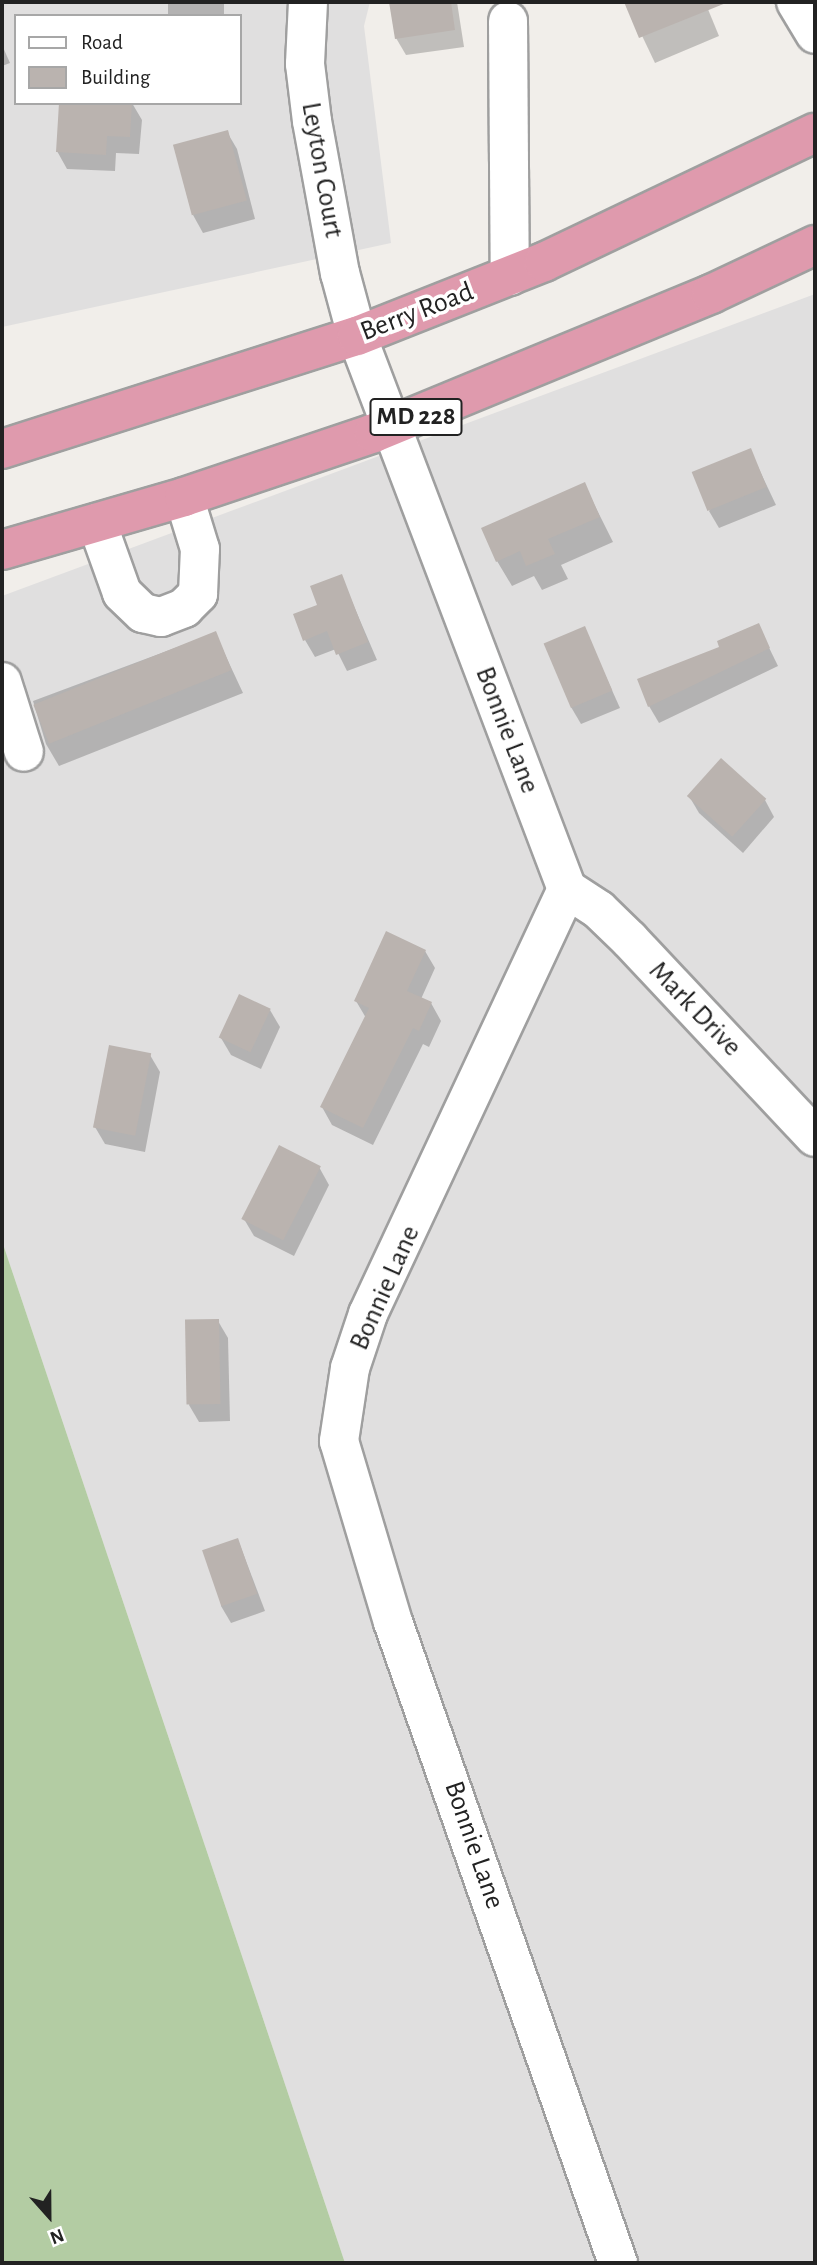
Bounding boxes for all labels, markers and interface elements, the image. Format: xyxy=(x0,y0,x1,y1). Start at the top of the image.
legend xyxy=(14,14,242,105)
text: Road xyxy=(81,32,123,53)
text: Building xyxy=(81,67,150,88)
street label: Leyton Court xyxy=(294,100,350,240)
street label: Berry Road xyxy=(356,275,478,349)
road number: MD 228 xyxy=(369,394,463,440)
street label: Bonnie Lane xyxy=(468,662,546,798)
street label: Mark Drive xyxy=(642,954,748,1064)
street label: Bonnie Lane xyxy=(343,1221,427,1355)
street label: Bonnie Lane xyxy=(436,1777,512,1913)
north arrow xyxy=(14,2181,84,2251)
text: N xyxy=(47,2225,66,2247)

